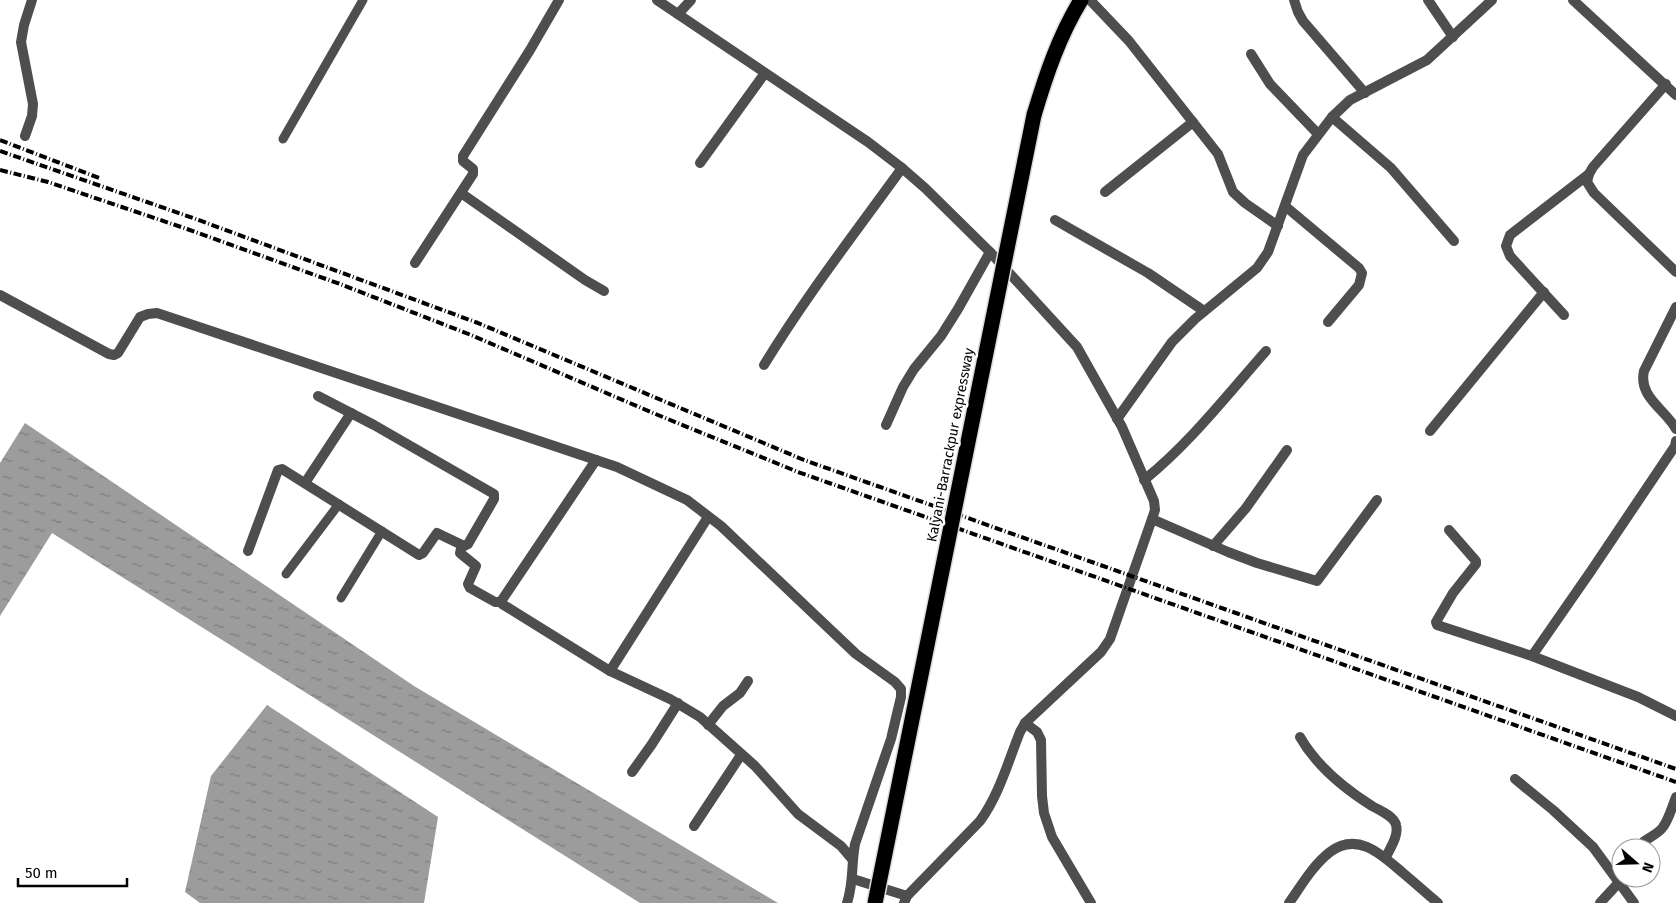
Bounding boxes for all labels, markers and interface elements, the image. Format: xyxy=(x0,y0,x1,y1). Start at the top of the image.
street label: Kalyani-Barrackpur expressway xyxy=(923,346,978,544)
north arrow xyxy=(1611,838,1661,888)
scale bar xyxy=(18,856,126,888)
text: N xyxy=(1638,860,1657,875)
text: 50 m xyxy=(25,864,58,882)

